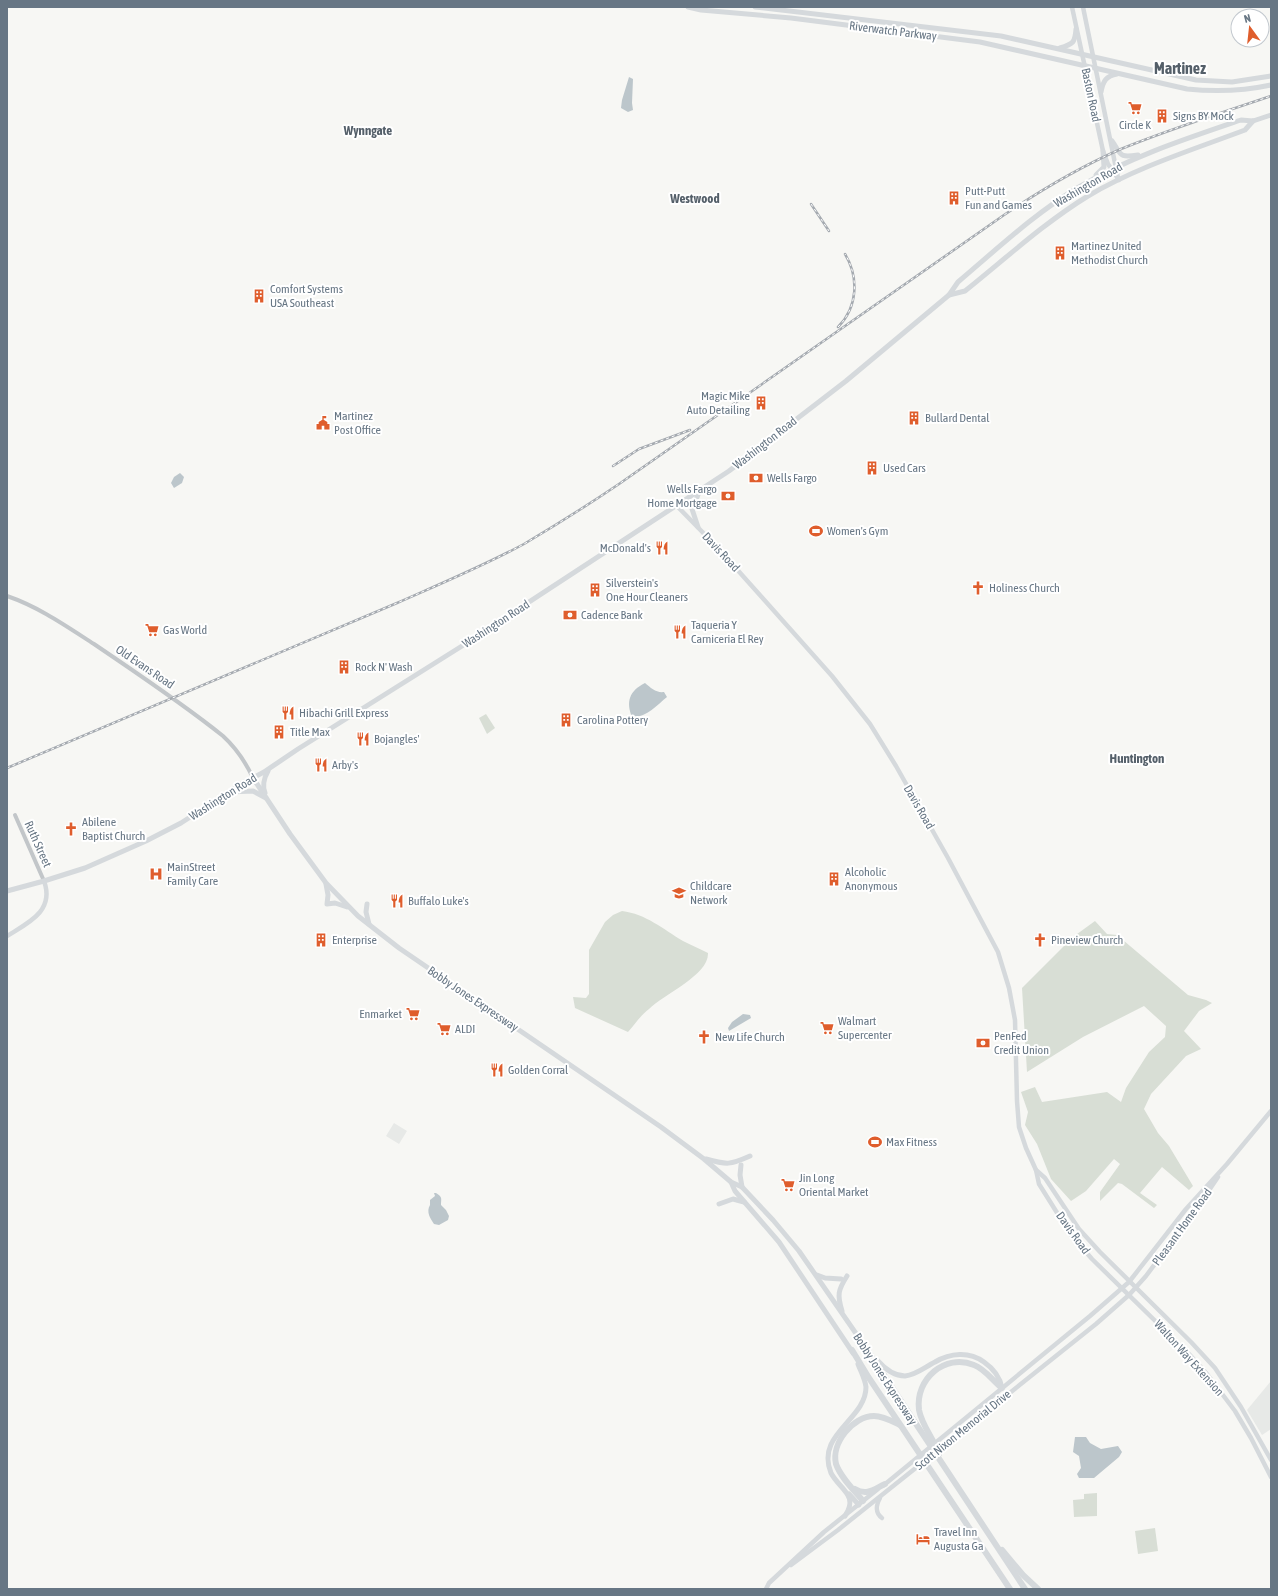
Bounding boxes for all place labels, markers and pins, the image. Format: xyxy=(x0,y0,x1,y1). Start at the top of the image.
supermarket icon: Circle K xyxy=(1127,100,1143,116)
building icon: Signs BY Mock xyxy=(1154,108,1170,124)
place label: Signs BY Mock xyxy=(1173,109,1234,123)
place label: Circle K xyxy=(1119,118,1151,132)
place label: Putt-Putt Fun and Games xyxy=(965,184,1032,212)
building icon: Putt-Putt Fun and Games xyxy=(946,190,962,206)
place label: Martinez United Methodist Church xyxy=(1071,239,1148,267)
building icon: Martinez United Methodist Church xyxy=(1052,245,1068,261)
place label: Comfort Systems USA Southeast xyxy=(270,282,343,310)
building icon: Comfort Systems USA Southeast xyxy=(251,288,267,304)
place label: Magic Mike Auto Detailing xyxy=(687,389,751,417)
building icon: Magic Mike Auto Detailing xyxy=(753,395,769,411)
place label: Martinez Post Office xyxy=(334,409,381,437)
building icon: Bullard Dental xyxy=(906,410,922,426)
place label: Bullard Dental xyxy=(925,411,990,425)
public building icon: Martinez Post Office xyxy=(315,415,331,431)
building icon: Used Cars xyxy=(864,460,880,476)
place label: Used Cars xyxy=(883,461,926,475)
bank icon: Wells Fargo xyxy=(748,470,764,486)
place label: Wells Fargo xyxy=(767,471,817,485)
place label: Wells Fargo Home Mortgage xyxy=(647,482,717,510)
bank icon: Wells Fargo Home Mortgage xyxy=(720,488,736,504)
sports icon: Women's Gym xyxy=(808,523,824,539)
place label: Women's Gym xyxy=(827,524,888,538)
restaurant icon: McDonald's xyxy=(654,540,670,556)
place label: McDonald's xyxy=(600,541,651,555)
place label: Silverstein's One Hour Cleaners xyxy=(606,576,688,604)
church icon: Holiness Church xyxy=(970,580,986,596)
place label: Holiness Church xyxy=(989,581,1060,595)
building icon: Silverstein's One Hour Cleaners xyxy=(587,582,603,598)
bank icon: Cadence Bank xyxy=(562,607,578,623)
place label: Cadence Bank xyxy=(581,608,644,622)
place label: Taqueria Y Carniceria El Rey xyxy=(691,618,764,646)
supermarket icon: Gas World xyxy=(144,622,160,638)
place label: Gas World xyxy=(163,623,207,637)
restaurant icon: Taqueria Y Carniceria El Rey xyxy=(672,624,688,640)
building icon: Rock N' Wash xyxy=(336,659,352,675)
place label: Rock N' Wash xyxy=(355,660,413,674)
restaurant icon: Hibachi Grill Express xyxy=(280,705,296,721)
place label: Hibachi Grill Express xyxy=(299,706,388,720)
building icon: Carolina Pottery xyxy=(558,712,574,728)
place label: Carolina Pottery xyxy=(577,713,648,727)
building icon: Title Max xyxy=(271,724,287,740)
place label: Title Max xyxy=(290,725,330,739)
restaurant icon: Bojangles' xyxy=(355,731,371,747)
place label: Bojangles' xyxy=(374,732,419,746)
restaurant icon: Arby's xyxy=(313,757,329,773)
place label: Arby's xyxy=(332,758,358,772)
place label: Abilene Baptist Church xyxy=(82,815,145,843)
church icon: Abilene Baptist Church xyxy=(63,821,79,837)
place label: MainStreet Family Care xyxy=(167,860,218,888)
place label: Alcoholic Anonymous xyxy=(845,865,897,893)
hospital icon: MainStreet Family Care xyxy=(148,866,164,882)
building icon: Alcoholic Anonymous xyxy=(826,871,842,887)
place label: Childcare Network xyxy=(690,879,732,907)
school or university icon: Childcare Network xyxy=(671,885,687,901)
restaurant icon: Buffalo Luke's xyxy=(389,893,405,909)
place label: Buffalo Luke's xyxy=(408,894,469,908)
building icon: Enterprise xyxy=(313,932,329,948)
church icon: Pineview Church xyxy=(1032,932,1048,948)
place label: Enterprise xyxy=(332,933,377,947)
place label: Pineview Church xyxy=(1051,933,1123,947)
supermarket icon: Enmarket xyxy=(405,1006,421,1022)
place label: Enmarket xyxy=(359,1007,403,1021)
place label: Walmart Supercenter xyxy=(838,1014,892,1042)
supermarket icon: Walmart Supercenter xyxy=(819,1020,835,1036)
supermarket icon: ALDI xyxy=(436,1021,452,1037)
place label: ALDI xyxy=(455,1022,475,1036)
church icon: New Life Church xyxy=(696,1029,712,1045)
place label: PenFed Credit Union xyxy=(994,1029,1049,1057)
place label: New Life Church xyxy=(715,1030,785,1044)
bank icon: PenFed Credit Union xyxy=(975,1035,991,1051)
restaurant icon: Golden Corral xyxy=(489,1062,505,1078)
place label: Golden Corral xyxy=(508,1063,569,1077)
sports icon: Max Fitness xyxy=(867,1134,883,1150)
place label: Max Fitness xyxy=(886,1135,937,1149)
place label: Jin Long Oriental Market xyxy=(799,1171,869,1199)
supermarket icon: Jin Long Oriental Market xyxy=(780,1177,796,1193)
place label: Travel Inn Augusta Ga xyxy=(934,1525,984,1553)
hotel icon: Travel Inn Augusta Ga xyxy=(915,1531,931,1547)

